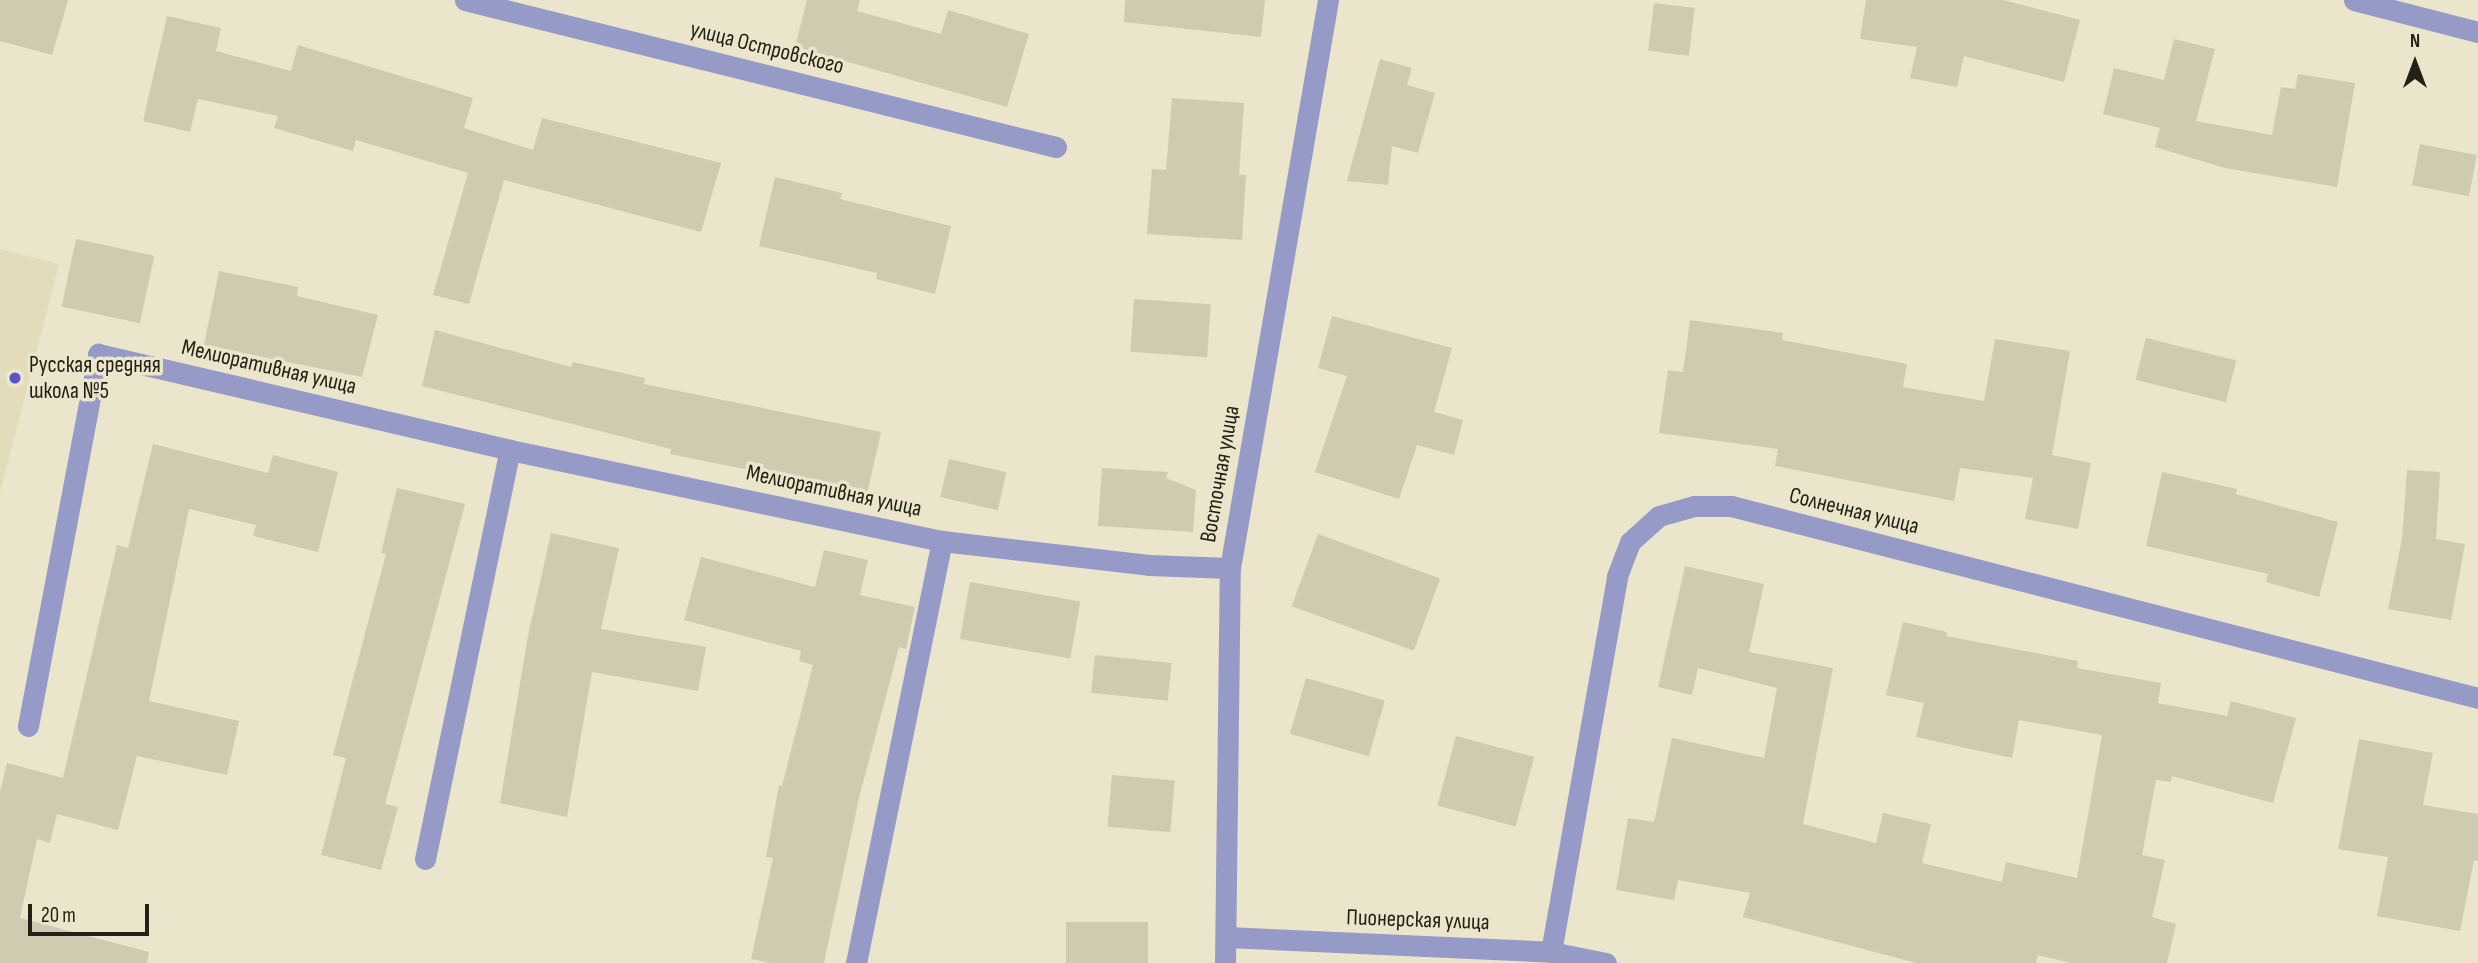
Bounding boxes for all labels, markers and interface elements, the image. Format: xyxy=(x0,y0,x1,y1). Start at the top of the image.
street label: улица Островского xyxy=(687,16,847,80)
north arrow xyxy=(2380,28,2450,98)
text: N xyxy=(2410,30,2420,53)
street label: Мелиоративная улица xyxy=(179,333,359,401)
place label: Русская средняя школа №5 xyxy=(29,351,161,405)
marker: Русская средняя школа №5 xyxy=(7,370,23,386)
street label: Восточная улица xyxy=(1194,403,1246,545)
street label: Мелиоративная улица xyxy=(744,459,924,523)
street label: Солнечная улица xyxy=(1786,482,1922,540)
scale bar xyxy=(32,890,152,934)
text: 20 m xyxy=(41,903,76,928)
street label: Пионерская улица xyxy=(1346,904,1490,936)

